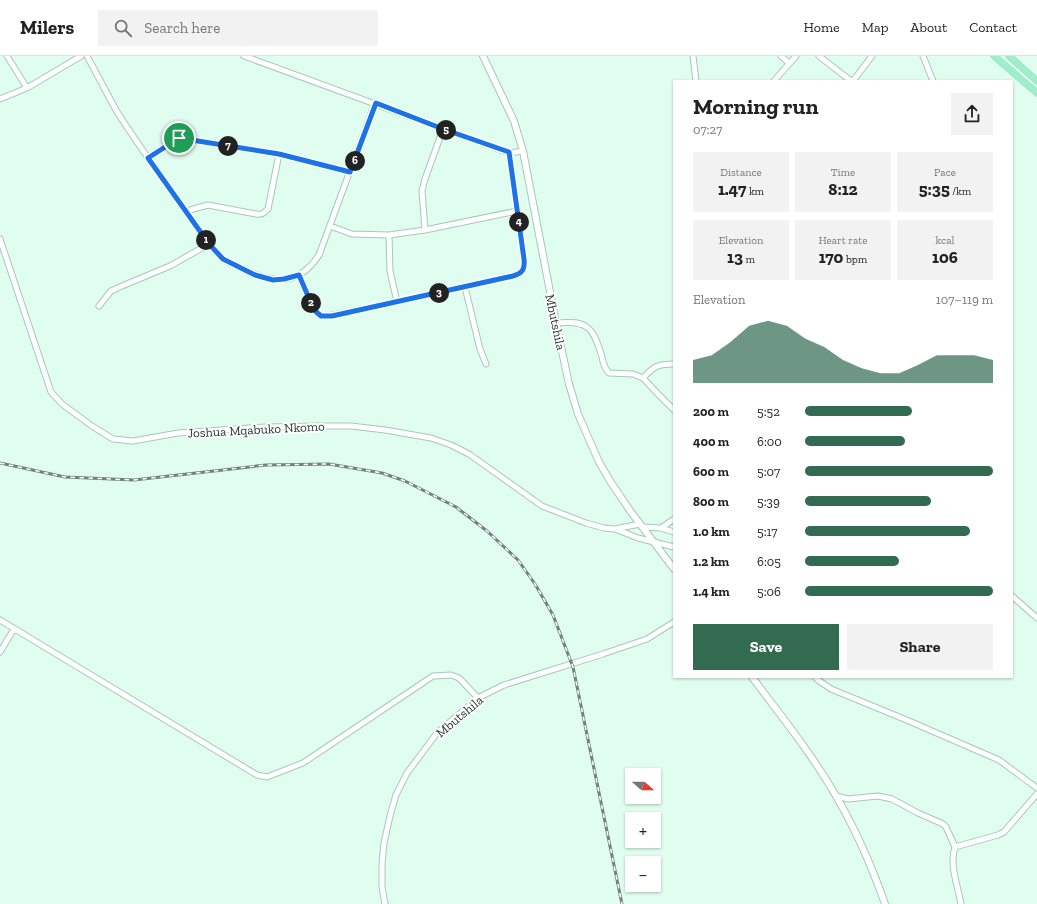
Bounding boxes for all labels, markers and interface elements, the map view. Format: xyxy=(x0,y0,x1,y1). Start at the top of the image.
search box xyxy=(98,10,378,46)
text: Milers xyxy=(20,16,74,39)
icon: search xyxy=(112,17,134,39)
text: Search here xyxy=(144,19,220,37)
text: Home xyxy=(804,19,840,36)
text: Map xyxy=(862,19,888,36)
text: About xyxy=(910,19,947,36)
text: Contact xyxy=(969,19,1017,36)
text: Morning run xyxy=(693,93,819,120)
button: share xyxy=(951,93,993,135)
pin: 5 xyxy=(436,120,456,140)
pin xyxy=(162,121,196,155)
text: 07:27 xyxy=(693,122,722,137)
text: 5 xyxy=(443,123,449,136)
icon: arrive xyxy=(168,127,190,149)
pin: 7 xyxy=(218,136,238,156)
text: 7 xyxy=(225,139,231,152)
pin: 6 xyxy=(345,151,365,171)
text: 6 xyxy=(352,154,358,167)
text: Distance xyxy=(720,166,762,179)
text: Time xyxy=(831,166,855,179)
text: Pace xyxy=(934,166,956,179)
text: 1.47 xyxy=(718,179,746,199)
text: 8:12 xyxy=(828,179,858,199)
text: 5:35 xyxy=(919,179,950,199)
text: km xyxy=(746,185,764,198)
text: /km xyxy=(950,185,971,198)
pin: 4 xyxy=(509,212,529,232)
text: 4 xyxy=(516,215,522,228)
pin: 1 xyxy=(196,230,216,250)
text: 1 xyxy=(204,233,208,246)
text: Elevation xyxy=(719,234,763,247)
text: Heart rate xyxy=(819,234,867,247)
text: kcal xyxy=(936,234,954,247)
text: 13 xyxy=(727,247,743,267)
text: 170 xyxy=(819,247,843,267)
text: 106 xyxy=(932,247,958,267)
text: m xyxy=(743,253,755,266)
text: bpm xyxy=(843,253,867,266)
pin: 3 xyxy=(429,283,449,303)
text: 3 xyxy=(436,286,442,299)
text: Elevation xyxy=(693,292,745,307)
text: 107–119 m xyxy=(936,292,993,307)
pin: 2 xyxy=(301,293,321,313)
street label: Mbutshila xyxy=(542,293,569,352)
text: 2 xyxy=(308,296,314,309)
text: 200 m xyxy=(693,404,729,419)
text: 5:52 xyxy=(757,404,780,419)
street label: Joshua Mqabuko Nkomo xyxy=(187,418,325,441)
text: 400 m xyxy=(693,434,729,449)
text: 6:00 xyxy=(757,434,782,449)
text: 600 m xyxy=(693,464,729,479)
text: 5:07 xyxy=(757,464,780,479)
text: 800 m xyxy=(693,494,729,509)
text: 5:39 xyxy=(757,494,780,509)
text: 1.0 km xyxy=(693,524,730,539)
text: 5:17 xyxy=(757,524,777,539)
text: 1.2 km xyxy=(693,554,729,569)
text: 6:05 xyxy=(757,554,781,569)
text: 1.4 km xyxy=(693,584,730,599)
text: 5:06 xyxy=(757,584,781,599)
button: Save xyxy=(693,624,839,670)
button: Share xyxy=(847,624,993,670)
street label: Mbutshila xyxy=(433,692,486,740)
north arrow xyxy=(625,768,661,804)
map controls xyxy=(625,768,661,892)
button: + xyxy=(625,812,661,848)
button: − xyxy=(625,856,661,892)

